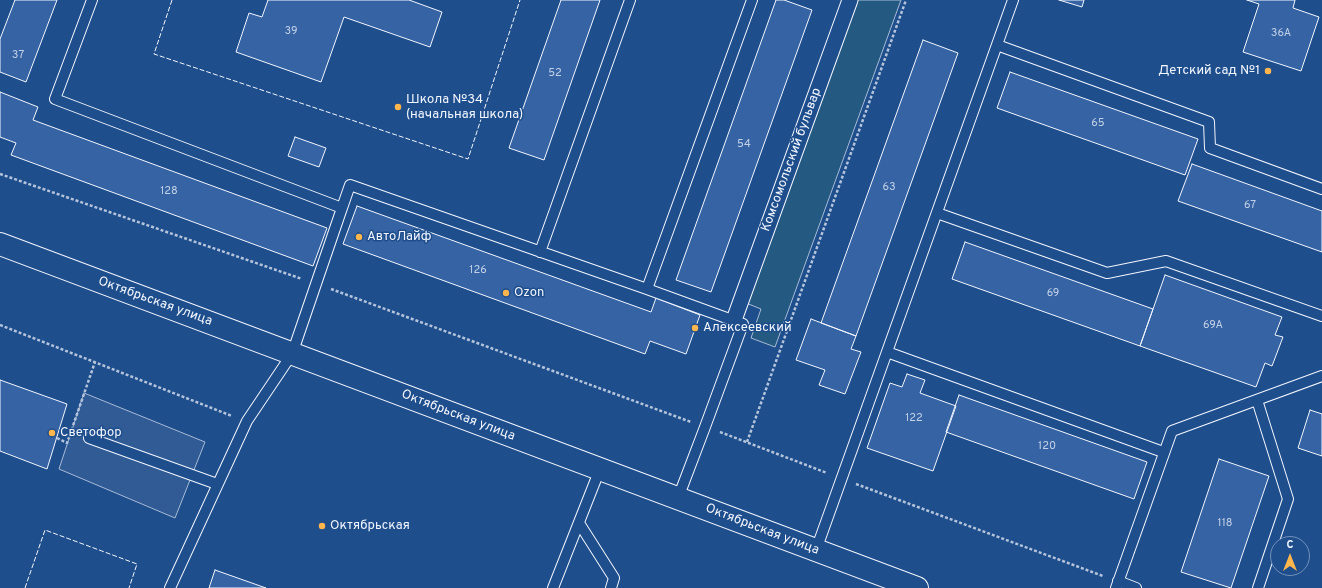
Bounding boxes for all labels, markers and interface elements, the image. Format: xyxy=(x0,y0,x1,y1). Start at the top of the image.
house number: 39 xyxy=(285,25,297,39)
house number: 36А xyxy=(1271,27,1291,41)
house number: 37 xyxy=(12,49,24,63)
place label: Детский сад №1 xyxy=(1158,63,1260,79)
marker: Детский сад №1 xyxy=(1263,66,1273,76)
house number: 52 xyxy=(548,67,562,81)
street label: Комсомольский бульвар xyxy=(759,86,825,234)
place label: Школа №34 (начальная школа) xyxy=(406,92,523,123)
marker: Школа №34 (начальная школа) xyxy=(393,102,403,112)
house number: 65 xyxy=(1091,117,1105,131)
house number: 54 xyxy=(737,138,751,152)
house number: 63 xyxy=(882,181,896,195)
house number: 128 xyxy=(160,185,178,199)
house number: 67 xyxy=(1244,199,1256,213)
place label: АвтоЛайф xyxy=(367,229,431,245)
marker: АвтоЛайф xyxy=(354,232,364,242)
house number: 126 xyxy=(469,264,487,278)
street label: Октябрьская улица xyxy=(96,274,214,330)
place label: Ozon xyxy=(514,285,544,301)
house number: 69 xyxy=(1047,287,1059,301)
marker: Ozon xyxy=(501,288,511,298)
house number: 69А xyxy=(1203,319,1223,333)
place label: Алексеевский xyxy=(703,320,792,336)
marker: Алексеевский xyxy=(690,323,700,333)
street label: Октябрьская улица xyxy=(399,387,517,445)
house number: 122 xyxy=(905,412,923,426)
place label: Светофор xyxy=(60,425,122,441)
marker: Светофор xyxy=(47,428,57,438)
house number: 120 xyxy=(1038,440,1056,454)
street label: Октябрьская улица xyxy=(703,501,821,559)
house number: 118 xyxy=(1218,517,1232,531)
place label: Октябрьская xyxy=(330,518,410,534)
marker: Октябрьская xyxy=(317,521,327,531)
north arrow xyxy=(1270,536,1310,576)
text: С xyxy=(1286,538,1294,552)

